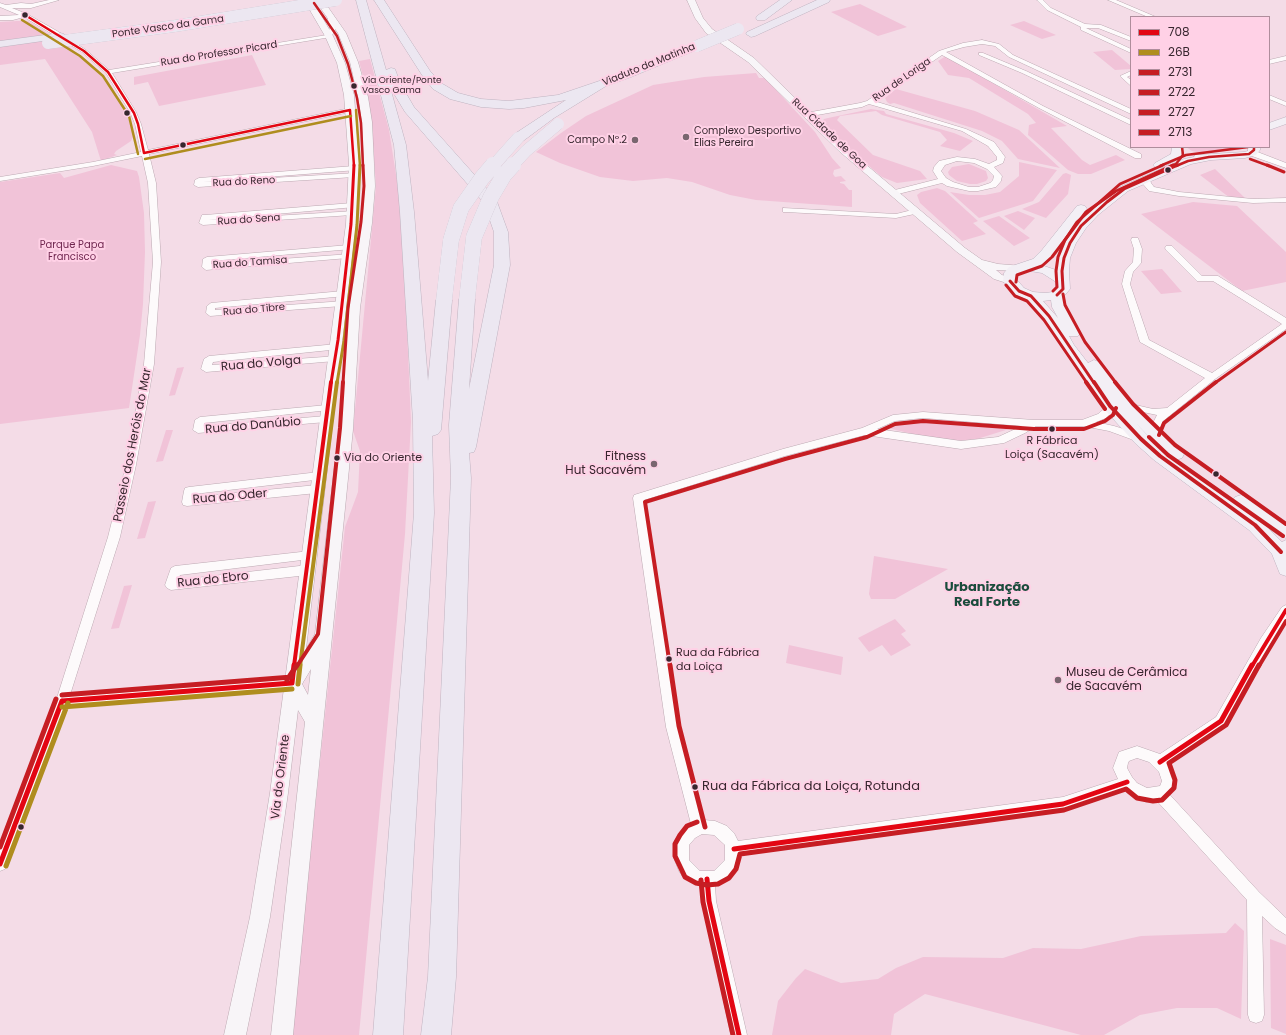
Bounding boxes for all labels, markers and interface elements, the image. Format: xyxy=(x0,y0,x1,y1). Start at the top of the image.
unlabelled marker xyxy=(20,10,30,20)
street label: Ponte Vasco da Gama xyxy=(111,13,225,41)
legend xyxy=(1130,16,1270,148)
text: 708 xyxy=(1168,23,1190,40)
street label: Rua do Professor Picard xyxy=(160,39,278,69)
street label: Viaduto da Matinha xyxy=(601,41,697,89)
text: 26B xyxy=(1168,43,1190,60)
street label: Rua de Loriga xyxy=(871,56,933,104)
text: 2731 xyxy=(1168,63,1192,80)
place label: Via Oriente/Ponte Vasco Gama xyxy=(362,76,441,97)
marker: Via Oriente/Ponte Vasco Gama xyxy=(349,81,359,91)
text: 2722 xyxy=(1168,83,1195,100)
street label: Rua Cidade de Goa xyxy=(789,96,869,172)
text: 2727 xyxy=(1168,103,1195,120)
unlabelled marker xyxy=(122,108,132,118)
text: 2713 xyxy=(1168,123,1192,140)
place label: Complexo Desportivo Elias Pereira xyxy=(694,125,801,148)
marker: Complexo Desportivo Elias Pereira xyxy=(681,132,691,142)
place label: Campo Nº.2 xyxy=(567,134,627,146)
marker: Campo Nº.2 xyxy=(630,135,640,145)
unlabelled marker xyxy=(178,140,188,150)
unlabelled marker xyxy=(1163,165,1173,175)
street label: Rua do Reno xyxy=(212,174,276,190)
street label: Rua do Sena xyxy=(217,212,281,228)
park label: Parque Papa Francisco xyxy=(40,239,104,262)
street label: Rua do Tamisa xyxy=(212,254,288,272)
street label: Rua do Tibre xyxy=(222,301,286,319)
street label: Rua do Volga xyxy=(220,353,302,375)
street label: Passeio dos Heróis do Mar xyxy=(111,367,155,523)
street label: Rua do Danúbio xyxy=(205,415,301,437)
marker: R Fábrica Loiça (Sacavém) xyxy=(1047,424,1057,434)
place label: R Fábrica Loiça (Sacavém) xyxy=(1005,434,1099,460)
place label: Fitness Hut Sacavém xyxy=(565,450,646,478)
place label: Via do Oriente xyxy=(344,451,422,465)
marker: Via do Oriente xyxy=(332,453,342,463)
marker: Fitness Hut Sacavém xyxy=(649,459,659,469)
unlabelled marker xyxy=(1211,469,1221,479)
street label: Rua do Oder xyxy=(192,487,268,507)
street label: Rua do Ebro xyxy=(177,569,249,591)
district label: Urbanização Real Forte xyxy=(944,580,1030,611)
place label: Rua da Fábrica da Loiça xyxy=(676,646,759,672)
marker: Rua da Fábrica da Loiça xyxy=(664,654,674,664)
place label: Museu de Cerâmica de Sacavém xyxy=(1066,666,1187,694)
marker: Museu de Cerâmica de Sacavém xyxy=(1053,675,1063,685)
street label: Via do Oriente xyxy=(269,734,293,820)
place label: Rua da Fábrica da Loiça, Rotunda xyxy=(702,779,920,795)
marker: Rua da Fábrica da Loiça, Rotunda xyxy=(690,782,700,792)
unlabelled marker xyxy=(16,822,26,832)

